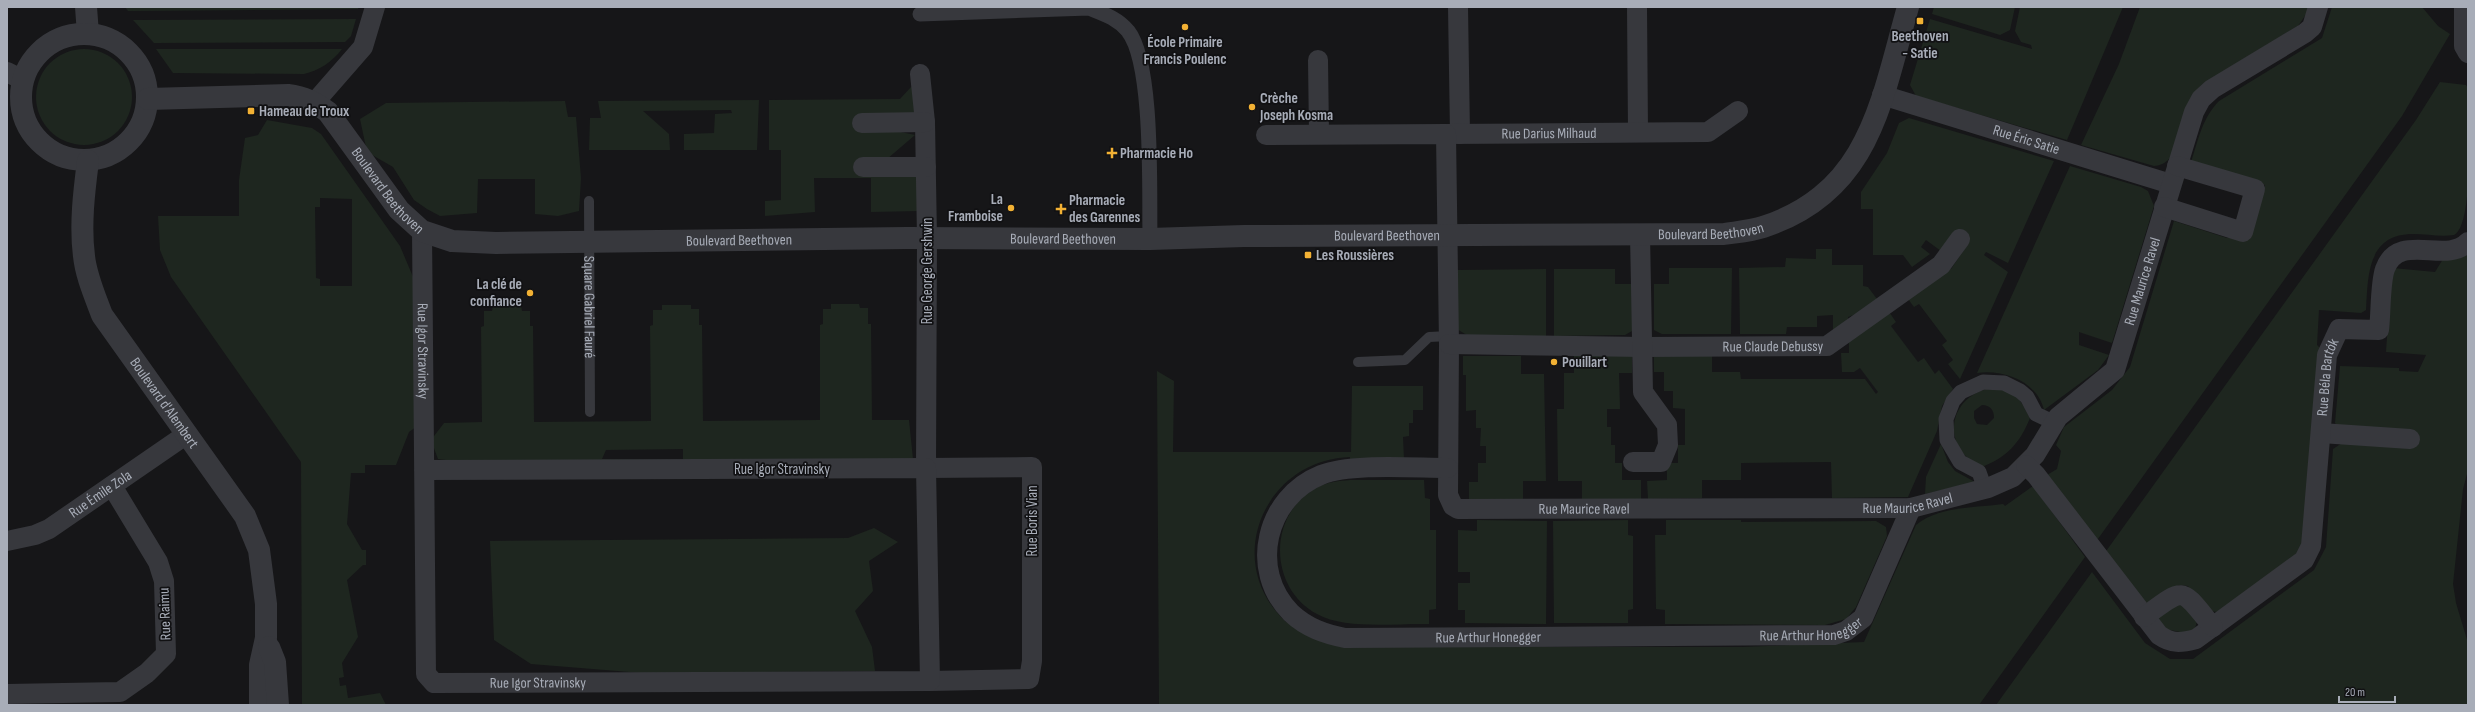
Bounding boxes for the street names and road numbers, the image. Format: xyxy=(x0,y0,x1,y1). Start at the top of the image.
street label: Rue Éric Satie xyxy=(1991,120,2062,159)
street label: Rue Darius Milhaud xyxy=(1501,123,1597,143)
street label: Boulevard Beethoven xyxy=(347,144,428,238)
street label: Rue George Gershwin xyxy=(918,218,937,324)
street label: Boulevard Beethoven xyxy=(1658,218,1766,244)
street label: Boulevard Beethoven xyxy=(1334,226,1440,245)
street label: Boulevard Beethoven xyxy=(1010,229,1116,248)
street label: Boulevard Beethoven xyxy=(686,230,792,250)
street label: Rue Maurice Ravel xyxy=(2120,235,2165,328)
street label: Square Gabriel Fauré xyxy=(580,256,599,358)
street label: Rue Igor Stravinsky xyxy=(413,303,433,399)
street label: Rue Béla Bartók xyxy=(2312,335,2343,417)
street label: Rue Claude Debussy xyxy=(1723,337,1824,356)
street label: Boulevard d'Alembert xyxy=(126,354,204,452)
street label: Rue Igor Stravinsky xyxy=(734,460,830,479)
street label: Rue Émile Zola xyxy=(65,465,135,522)
street label: Rue Boris Vian xyxy=(1023,485,1042,557)
street label: Rue Maurice Ravel xyxy=(1863,488,1955,518)
street label: Rue Maurice Ravel xyxy=(1539,499,1630,518)
street label: Rue Raimu xyxy=(155,587,175,641)
street label: Rue Arthur Honegger xyxy=(1759,612,1867,645)
street label: Rue Arthur Honegger xyxy=(1435,627,1542,647)
street label: Rue Igor Stravinsky xyxy=(490,673,586,692)

